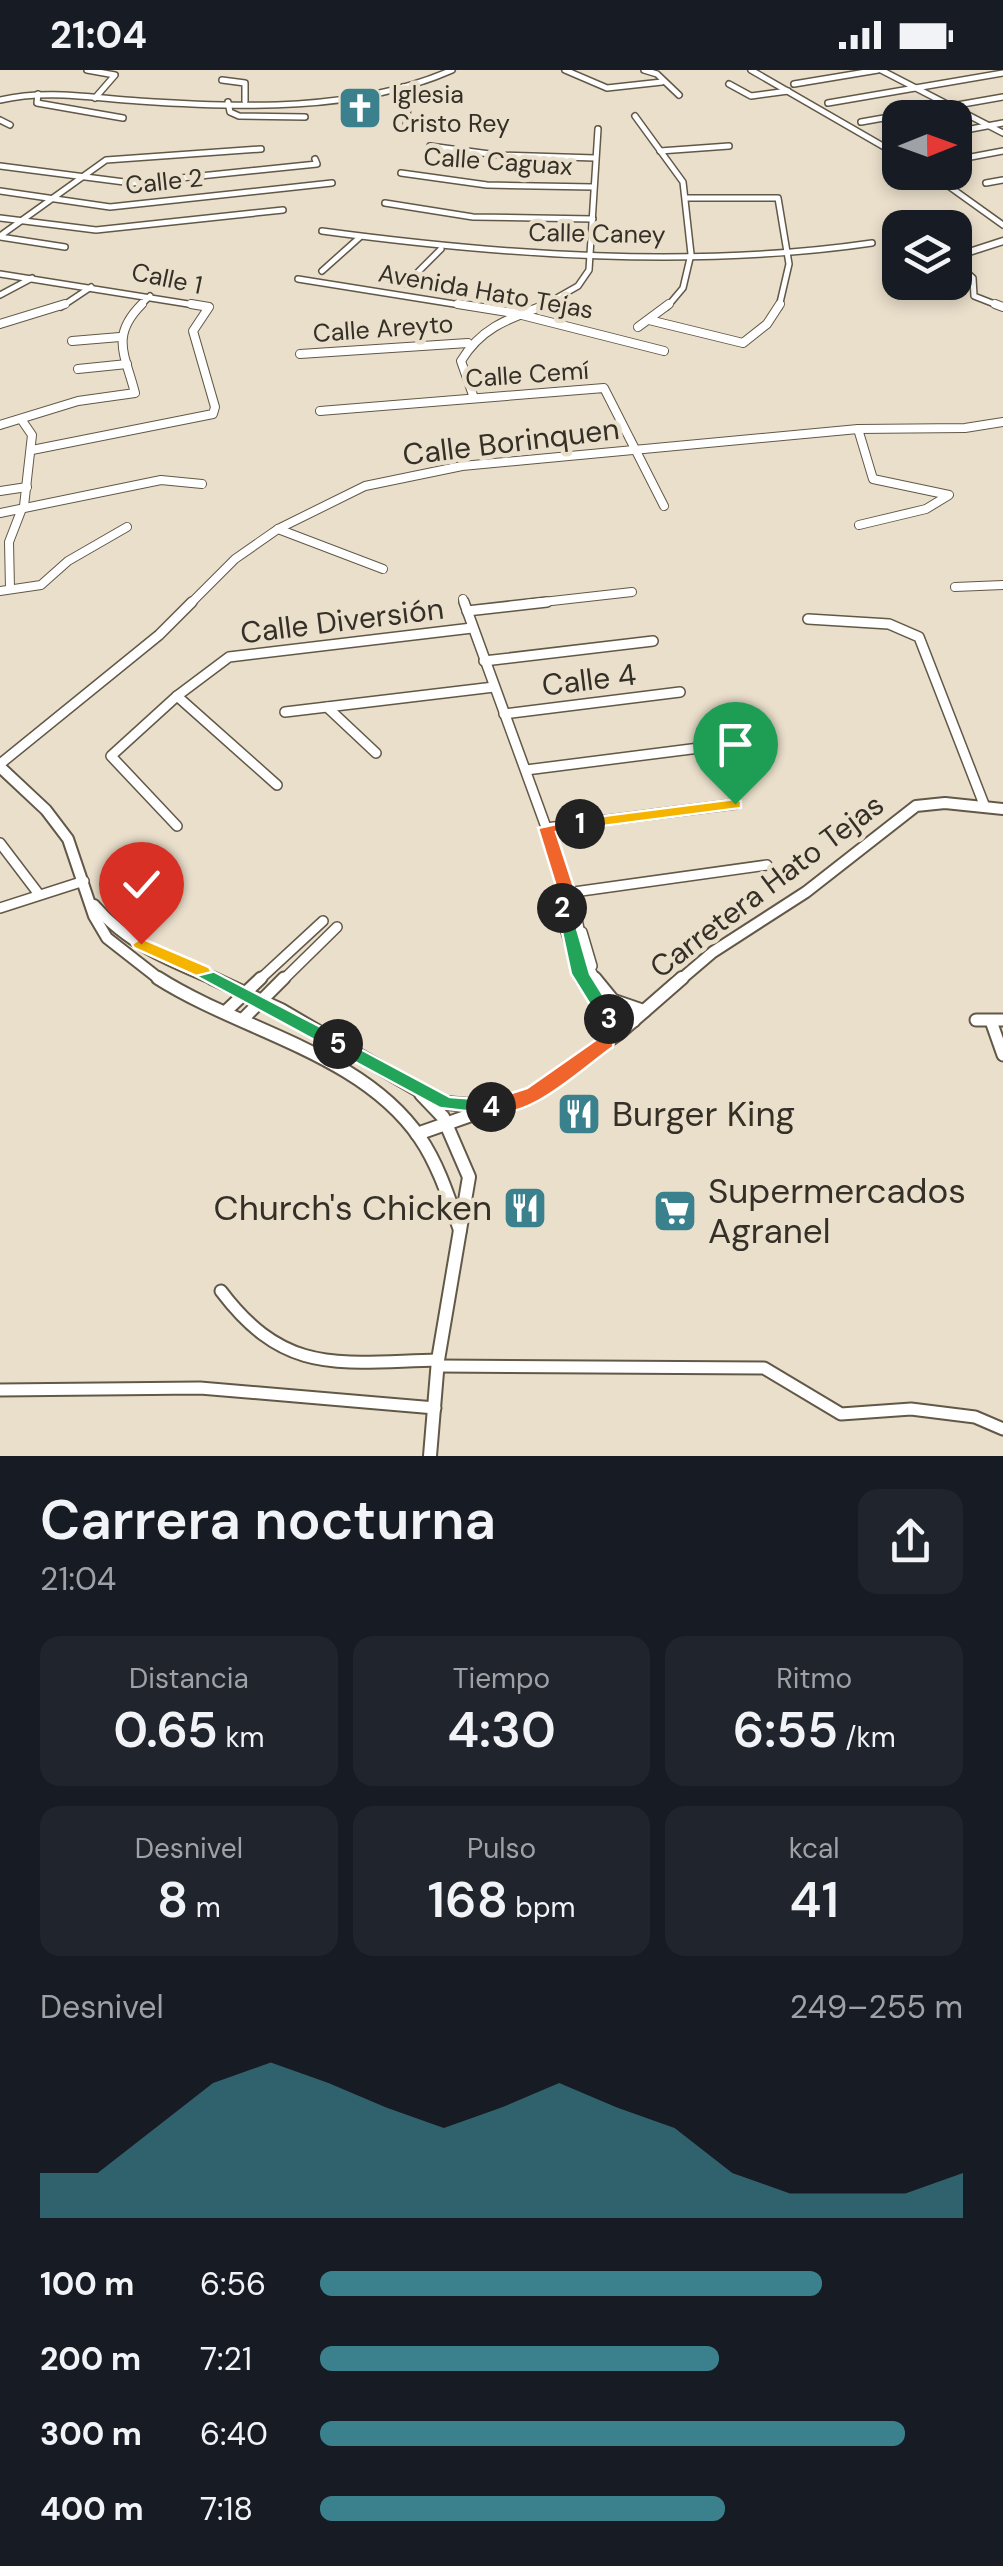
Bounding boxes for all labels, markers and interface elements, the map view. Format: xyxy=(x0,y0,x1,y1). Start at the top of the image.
text: 21:04 xyxy=(50,10,147,60)
place label: Iglesia Cristo Rey xyxy=(392,78,510,140)
church icon: Iglesia Cristo Rey xyxy=(337,85,383,131)
north arrow xyxy=(882,100,972,190)
map controls xyxy=(882,100,972,300)
street label: Calle Caguax xyxy=(422,140,574,183)
street label: Calle 2 xyxy=(124,161,205,202)
button: layers xyxy=(882,210,972,300)
street label: Calle Caney xyxy=(528,216,666,251)
street label: Calle 1 xyxy=(129,255,205,302)
street label: Avenida Hato Tejas xyxy=(376,256,596,327)
street label: Calle Areyto xyxy=(312,307,454,350)
street label: Calle Cemí xyxy=(464,354,590,395)
street label: Calle Borinquen xyxy=(400,409,621,474)
street label: Calle Diversión xyxy=(238,589,446,652)
street label: Calle 4 xyxy=(540,654,638,705)
pin xyxy=(693,702,778,805)
icon: arrive xyxy=(708,717,763,772)
street label: Carretera Hato Tejas xyxy=(642,785,891,986)
pin: 1 xyxy=(555,799,605,849)
text: 1 xyxy=(575,805,585,842)
pin xyxy=(99,842,184,945)
icon: check xyxy=(114,857,169,912)
pin: 2 xyxy=(537,883,587,933)
text: 2 xyxy=(554,889,570,926)
pin: 3 xyxy=(584,994,634,1044)
text: 3 xyxy=(601,1000,617,1037)
pin: 5 xyxy=(313,1019,363,1069)
text: 5 xyxy=(329,1025,347,1062)
pin: 4 xyxy=(466,1082,516,1132)
text: 4 xyxy=(482,1088,500,1125)
restaurant icon: Burger King xyxy=(556,1091,602,1137)
place label: Burger King xyxy=(612,1091,795,1137)
place label: Supermercados Agranel xyxy=(708,1168,966,1254)
place label: Church's Chicken xyxy=(214,1185,492,1231)
restaurant icon: Church's Chicken xyxy=(502,1185,548,1231)
supermarket icon: Supermercados Agranel xyxy=(652,1188,698,1234)
text: Carrera nocturna xyxy=(40,1484,496,1556)
button: share xyxy=(858,1489,963,1594)
text: 21:04 xyxy=(40,1558,116,1600)
text: Distancia xyxy=(129,1660,249,1697)
text: Tiempo xyxy=(453,1660,550,1697)
text: Ritmo xyxy=(776,1660,852,1697)
text: 0.65 xyxy=(113,1697,218,1763)
text: 4:30 xyxy=(447,1697,556,1763)
text: 6:55 xyxy=(733,1697,838,1763)
text: km xyxy=(218,1719,264,1756)
text: /km xyxy=(838,1719,896,1756)
text: Desnivel xyxy=(135,1830,243,1867)
text: Pulso xyxy=(467,1830,536,1867)
text: kcal xyxy=(789,1830,839,1867)
text: 8 xyxy=(157,1867,188,1933)
text: 168 xyxy=(428,1867,508,1933)
text: 41 xyxy=(790,1867,839,1933)
text: m xyxy=(188,1889,221,1926)
text: bpm xyxy=(508,1889,575,1926)
text: Desnivel xyxy=(40,1986,164,2028)
text: 249–255 m xyxy=(790,1986,963,2028)
text: 100 m xyxy=(40,2263,134,2305)
text: 6:56 xyxy=(200,2263,266,2305)
text: 200 m xyxy=(40,2338,141,2380)
text: 7:21 xyxy=(200,2338,252,2380)
text: 300 m xyxy=(40,2413,142,2455)
text: 6:40 xyxy=(200,2413,268,2455)
text: 400 m xyxy=(40,2488,144,2530)
text: 7:18 xyxy=(200,2488,253,2530)

